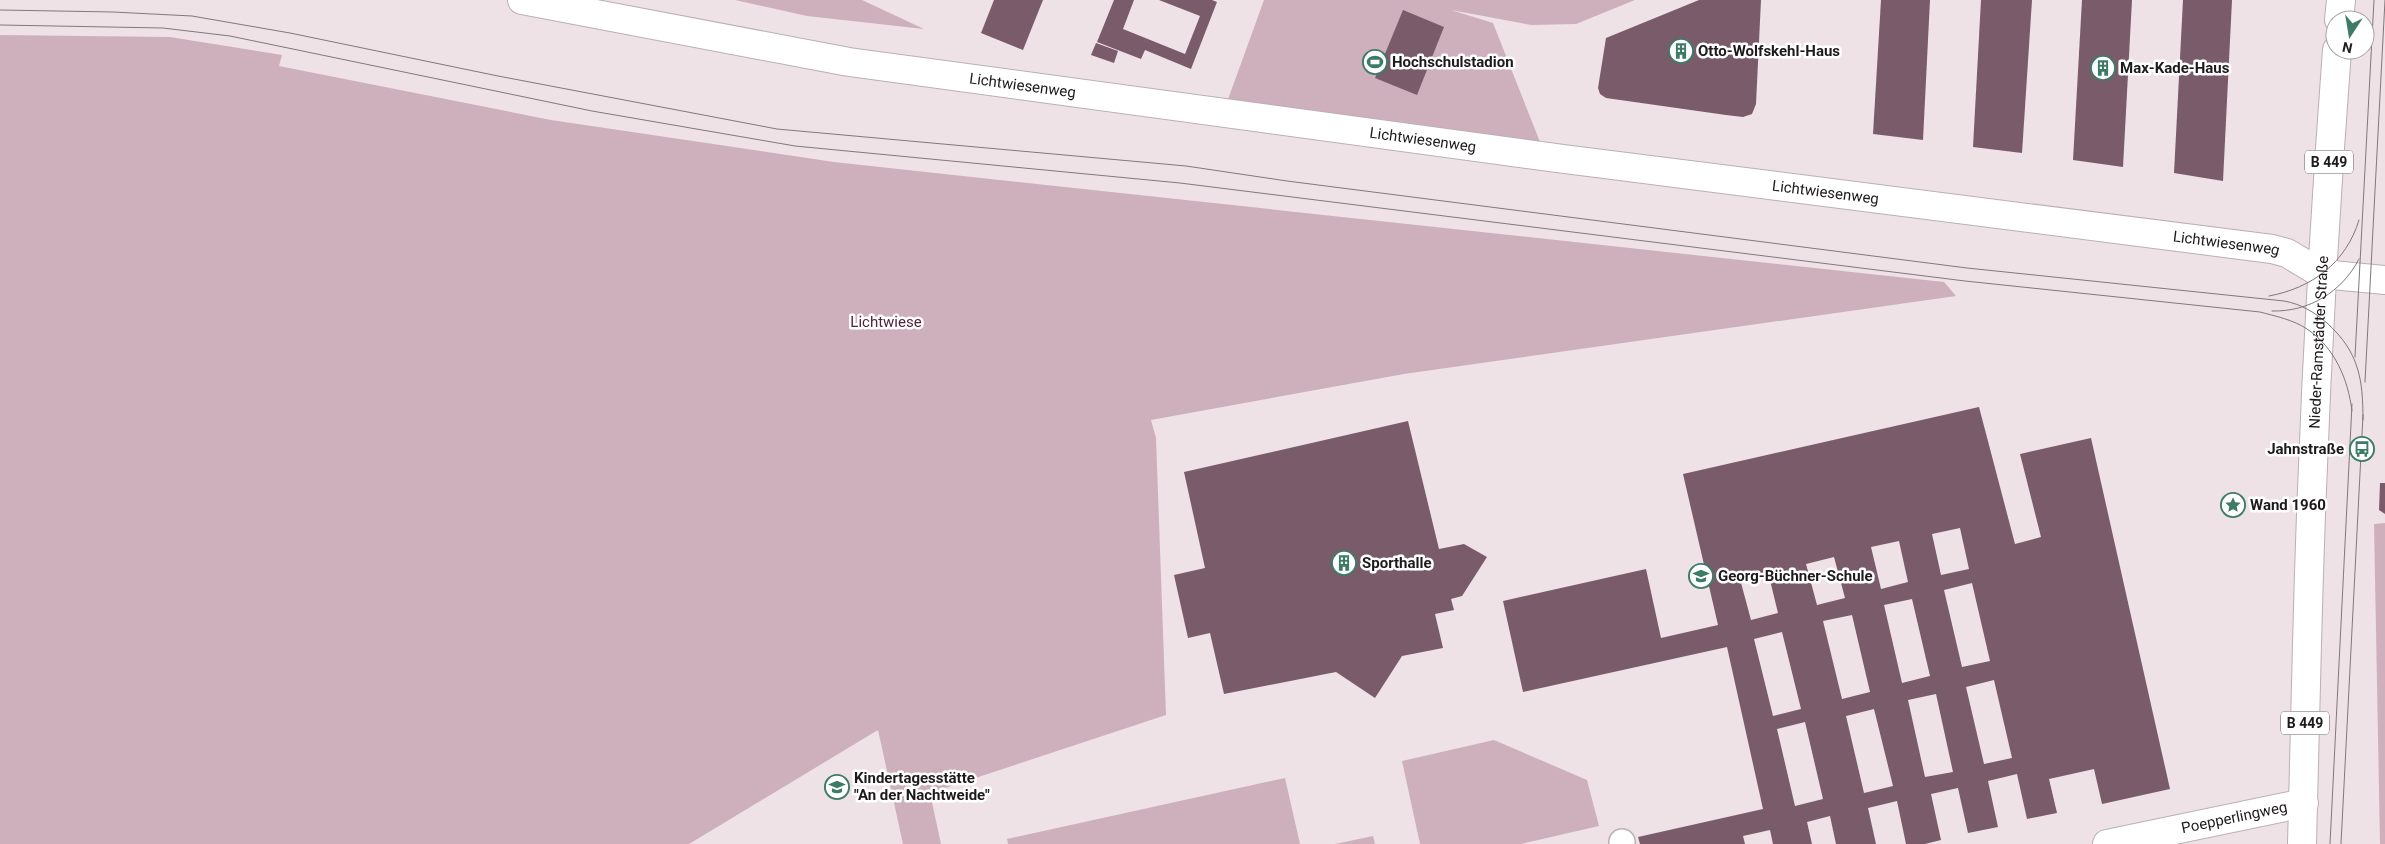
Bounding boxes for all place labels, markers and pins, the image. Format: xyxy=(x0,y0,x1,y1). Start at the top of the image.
building icon: Otto-Wolfskehl-Haus xyxy=(1668,38,1694,64)
place label: Otto-Wolfskehl-Haus xyxy=(1698,42,1840,60)
sports icon: Hochschulstadion xyxy=(1362,49,1388,75)
place label: Hochschulstadion xyxy=(1392,53,1514,71)
building icon: Max-Kade-Haus xyxy=(2090,55,2116,81)
place label: Max-Kade-Haus xyxy=(2120,59,2230,77)
bus stop icon: Jahnstraße xyxy=(2349,436,2375,462)
place label: Jahnstraße xyxy=(2267,440,2344,458)
place icon: Wand 1960 xyxy=(2220,492,2246,518)
place label: Wand 1960 xyxy=(2250,496,2326,514)
building icon: Sporthalle xyxy=(1331,550,1357,576)
place label: Sporthalle xyxy=(1362,554,1432,572)
school or university icon: Georg-Büchner-Schule xyxy=(1688,563,1714,589)
place label: Georg-Büchner-Schule xyxy=(1718,567,1873,585)
place label: Kindertagesstätte "An der Nachtweide" xyxy=(854,769,990,804)
school or university icon: Kindertagesstätte "An der Nachtweide" xyxy=(824,774,850,800)

